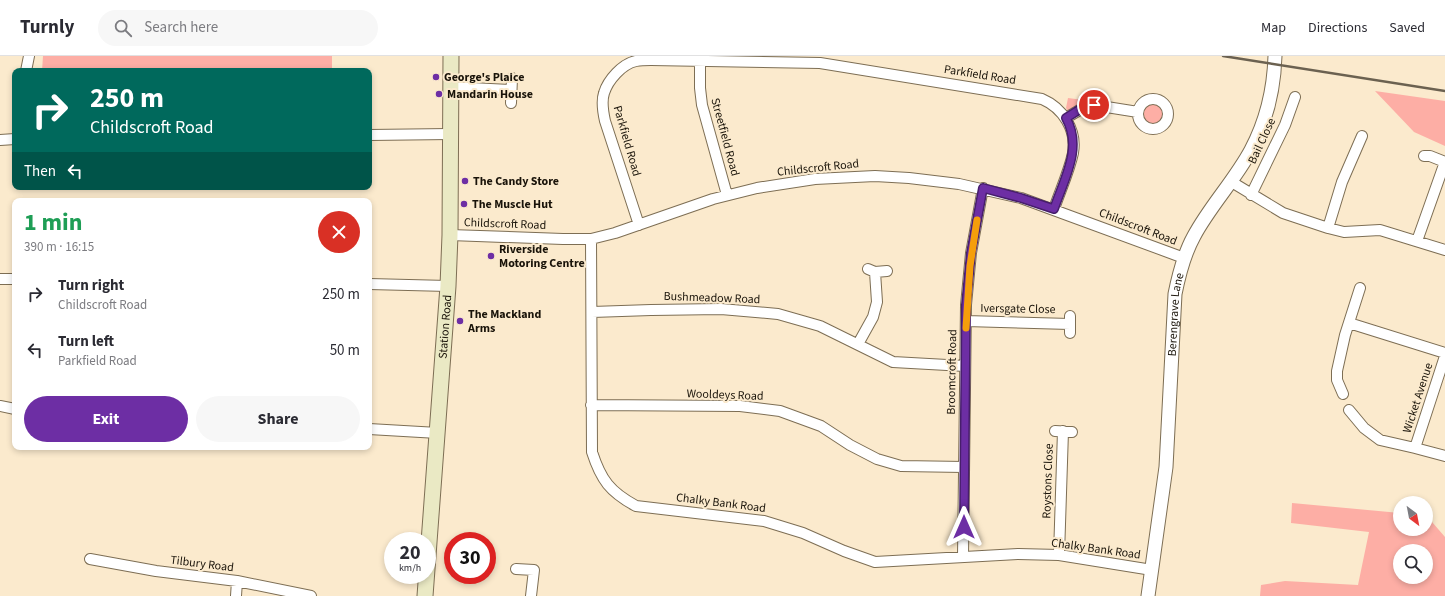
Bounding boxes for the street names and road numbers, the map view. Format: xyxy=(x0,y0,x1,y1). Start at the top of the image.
street label: Parkfield Road xyxy=(943,61,1017,89)
street label: Streetfield Road xyxy=(706,96,744,178)
street label: Parkfield Road xyxy=(609,104,645,178)
street label: Bail Close xyxy=(1244,115,1280,167)
street label: Childscroft Road xyxy=(776,155,860,181)
street label: Childscroft Road xyxy=(1097,204,1179,250)
street label: Childscroft Road xyxy=(464,214,546,234)
street label: Berengrave Lane xyxy=(1163,271,1188,357)
street label: Bushmeadow Road xyxy=(663,288,761,308)
street label: Station Road xyxy=(434,294,456,359)
street label: Iversgate Close xyxy=(980,300,1056,318)
street label: Broomcroft Road xyxy=(943,329,961,415)
street label: Wicket Avenue xyxy=(1399,361,1437,435)
street label: Wooldeys Road xyxy=(686,385,764,405)
street label: Roystons Close xyxy=(1038,443,1058,519)
street label: Chalky Bank Road xyxy=(675,489,767,517)
street label: Chalky Bank Road xyxy=(1050,534,1142,564)
street label: Tilbury Road xyxy=(169,552,235,576)

